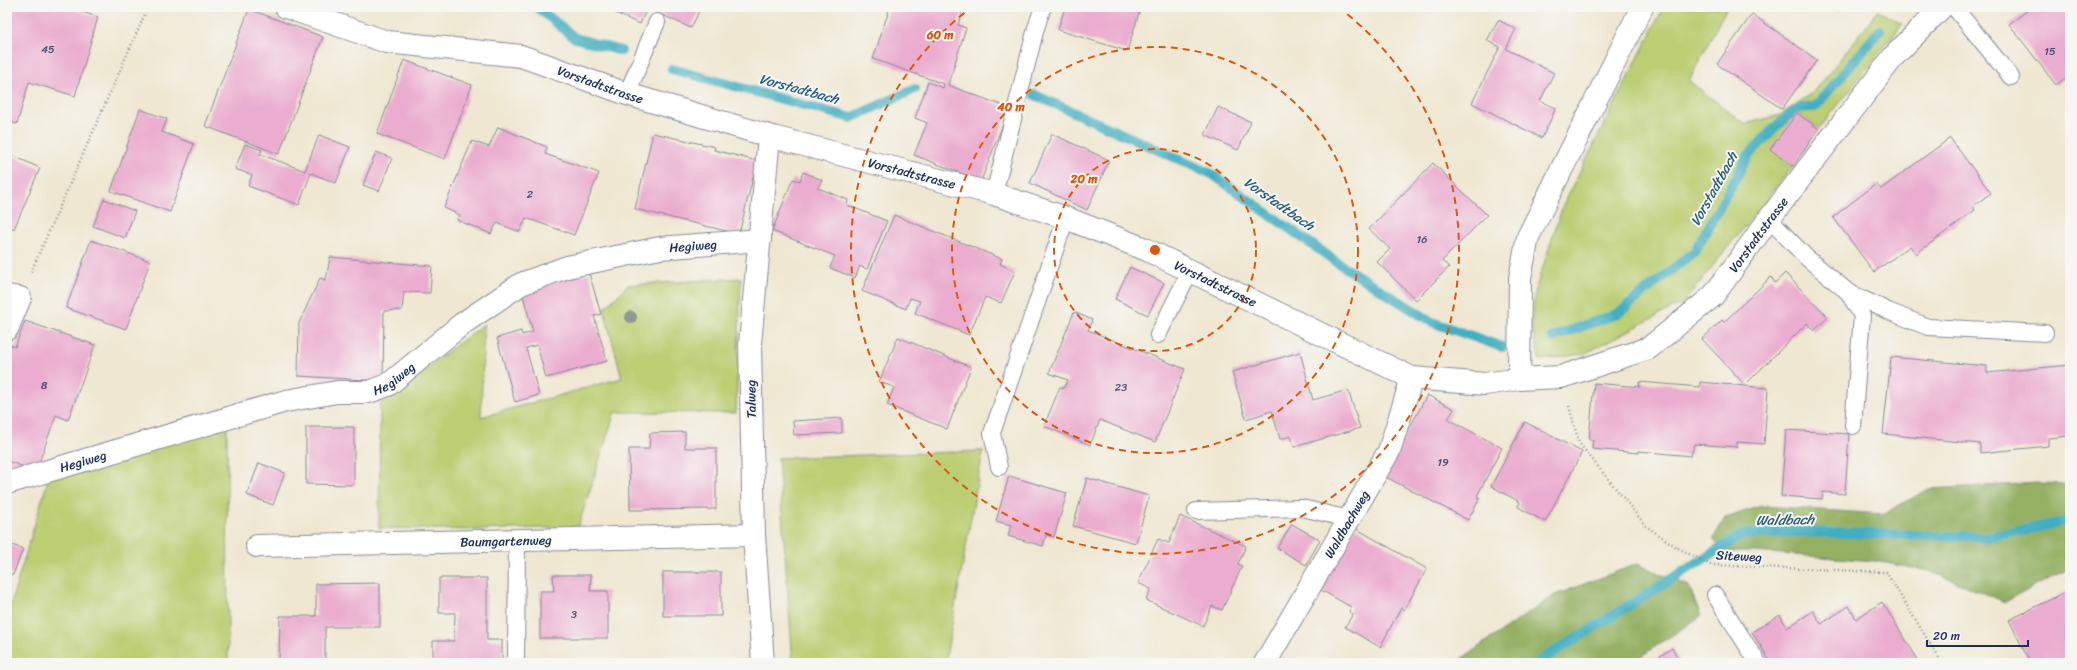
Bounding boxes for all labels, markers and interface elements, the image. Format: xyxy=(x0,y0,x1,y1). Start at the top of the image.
text: 60 m xyxy=(926,24,954,46)
house number: 45 xyxy=(41,40,55,59)
house number: 15 xyxy=(2044,42,2056,61)
street label: Vorstadtstrasse xyxy=(554,58,647,110)
water label: Vorstadtbach xyxy=(756,66,843,112)
text: 40 m xyxy=(996,96,1025,118)
water label: Vorstadtbach xyxy=(1683,146,1745,231)
street label: Vorstadtstrasse xyxy=(866,151,959,195)
text: 20 m xyxy=(1070,168,1098,190)
water label: Vorstadtbach xyxy=(1238,170,1321,239)
house number: 2 xyxy=(527,185,534,204)
street label: Vorstadtstrasse xyxy=(1722,191,1794,277)
house number: 16 xyxy=(1417,230,1427,249)
street label: Hegiweg xyxy=(668,232,718,259)
centre of rings xyxy=(1148,243,1162,257)
street label: Vorstadtstrasse xyxy=(1170,253,1261,313)
street label: Hegiweg xyxy=(369,355,420,401)
house number: 8 xyxy=(41,376,48,395)
house number: 23 xyxy=(1115,378,1127,397)
street label: Talweg xyxy=(739,379,763,418)
street label: Hegiweg xyxy=(57,443,109,479)
house number: 19 xyxy=(1437,453,1449,472)
street label: Waldbachweg xyxy=(1317,485,1376,563)
water label: Waldbach xyxy=(1756,507,1816,533)
street label: Baumgartenweg xyxy=(460,528,552,553)
street label: Siteweg xyxy=(1715,543,1763,569)
house number: 3 xyxy=(571,605,577,624)
scale bar xyxy=(1927,622,2028,648)
text: 20 m xyxy=(1933,625,1960,647)

